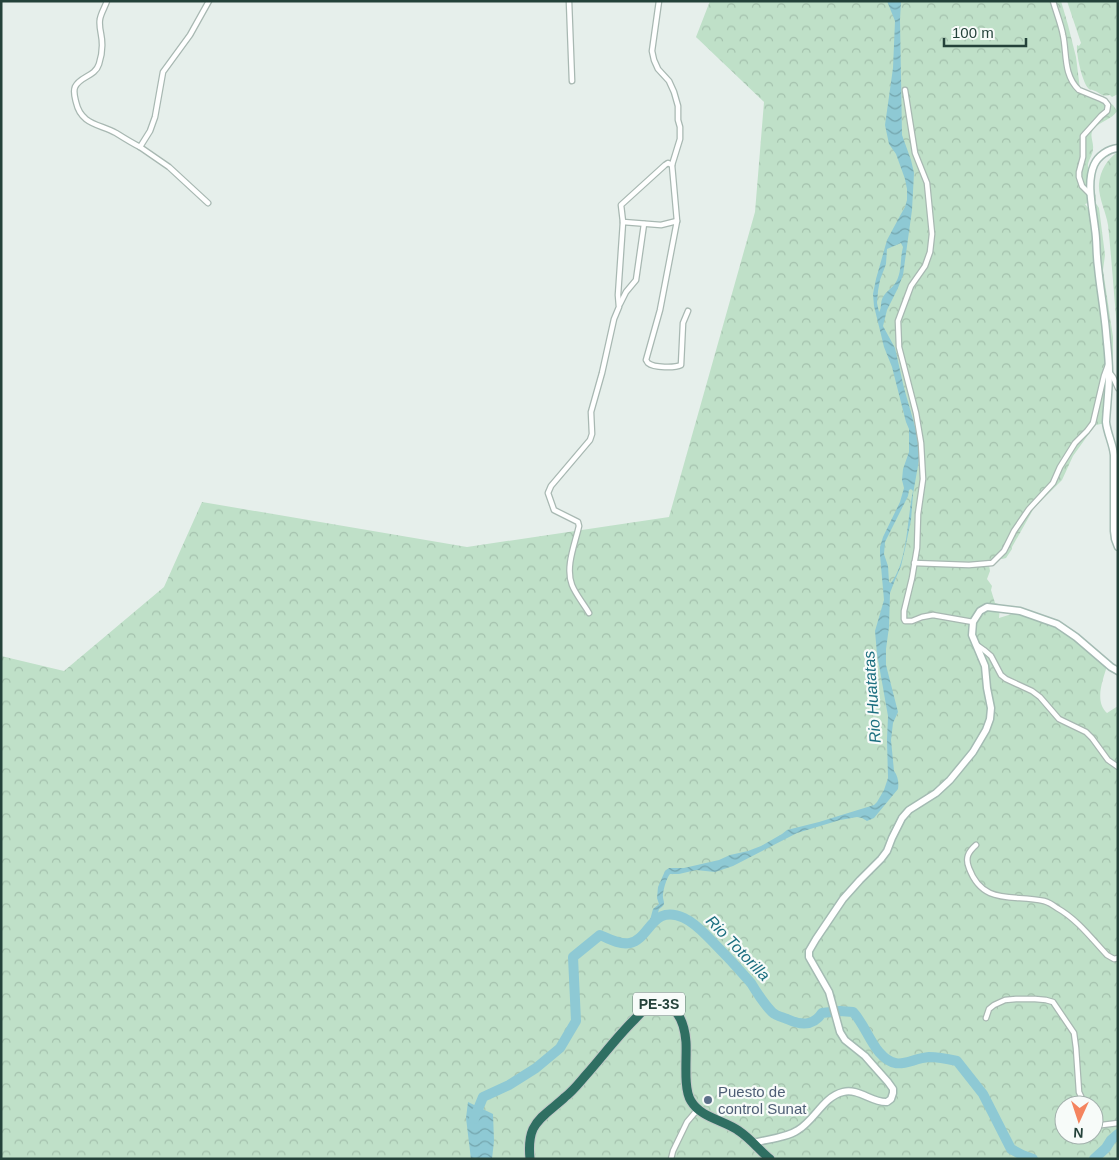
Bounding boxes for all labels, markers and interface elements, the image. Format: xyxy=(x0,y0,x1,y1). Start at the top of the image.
scale bar xyxy=(944,15,1026,47)
text: 100 m xyxy=(952,24,994,41)
water label: Rio Huatatas xyxy=(860,650,884,744)
water label: Rio Totorilla xyxy=(703,912,773,984)
road number: PE-3S xyxy=(633,992,685,1016)
place label: Puesto de control Sunat xyxy=(718,1083,807,1117)
marker: Puesto de control Sunat xyxy=(702,1094,714,1106)
north arrow xyxy=(1054,1095,1104,1145)
text: N xyxy=(1073,1125,1084,1141)

